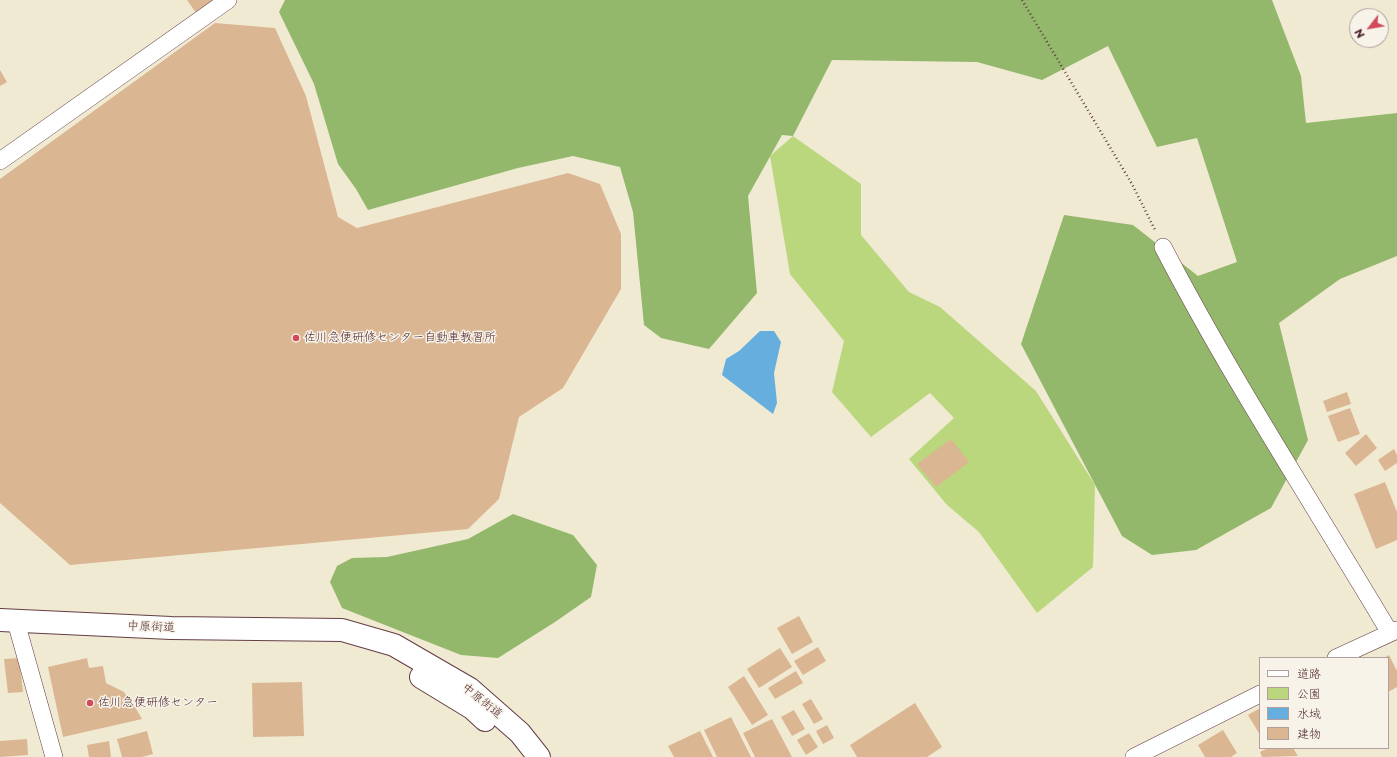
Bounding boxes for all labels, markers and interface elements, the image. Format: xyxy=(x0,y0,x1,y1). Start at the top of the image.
north arrow xyxy=(1349,8,1389,48)
text: N xyxy=(1350,26,1369,42)
place label: 佐川急便研修センター自動車教習所 xyxy=(304,331,496,345)
marker: 佐川急便研修センター自動車教習所 xyxy=(291,333,301,343)
street label: 中原街道 xyxy=(127,619,175,635)
legend xyxy=(1259,657,1389,749)
text: 道路 xyxy=(1297,664,1321,682)
street label: 中原街道 xyxy=(459,680,505,722)
text: 公園 xyxy=(1297,684,1321,702)
place label: 佐川急便研修センター xyxy=(98,696,218,710)
marker: 佐川急便研修センター xyxy=(85,698,95,708)
text: 水域 xyxy=(1297,704,1321,722)
text: 建物 xyxy=(1297,724,1321,742)

